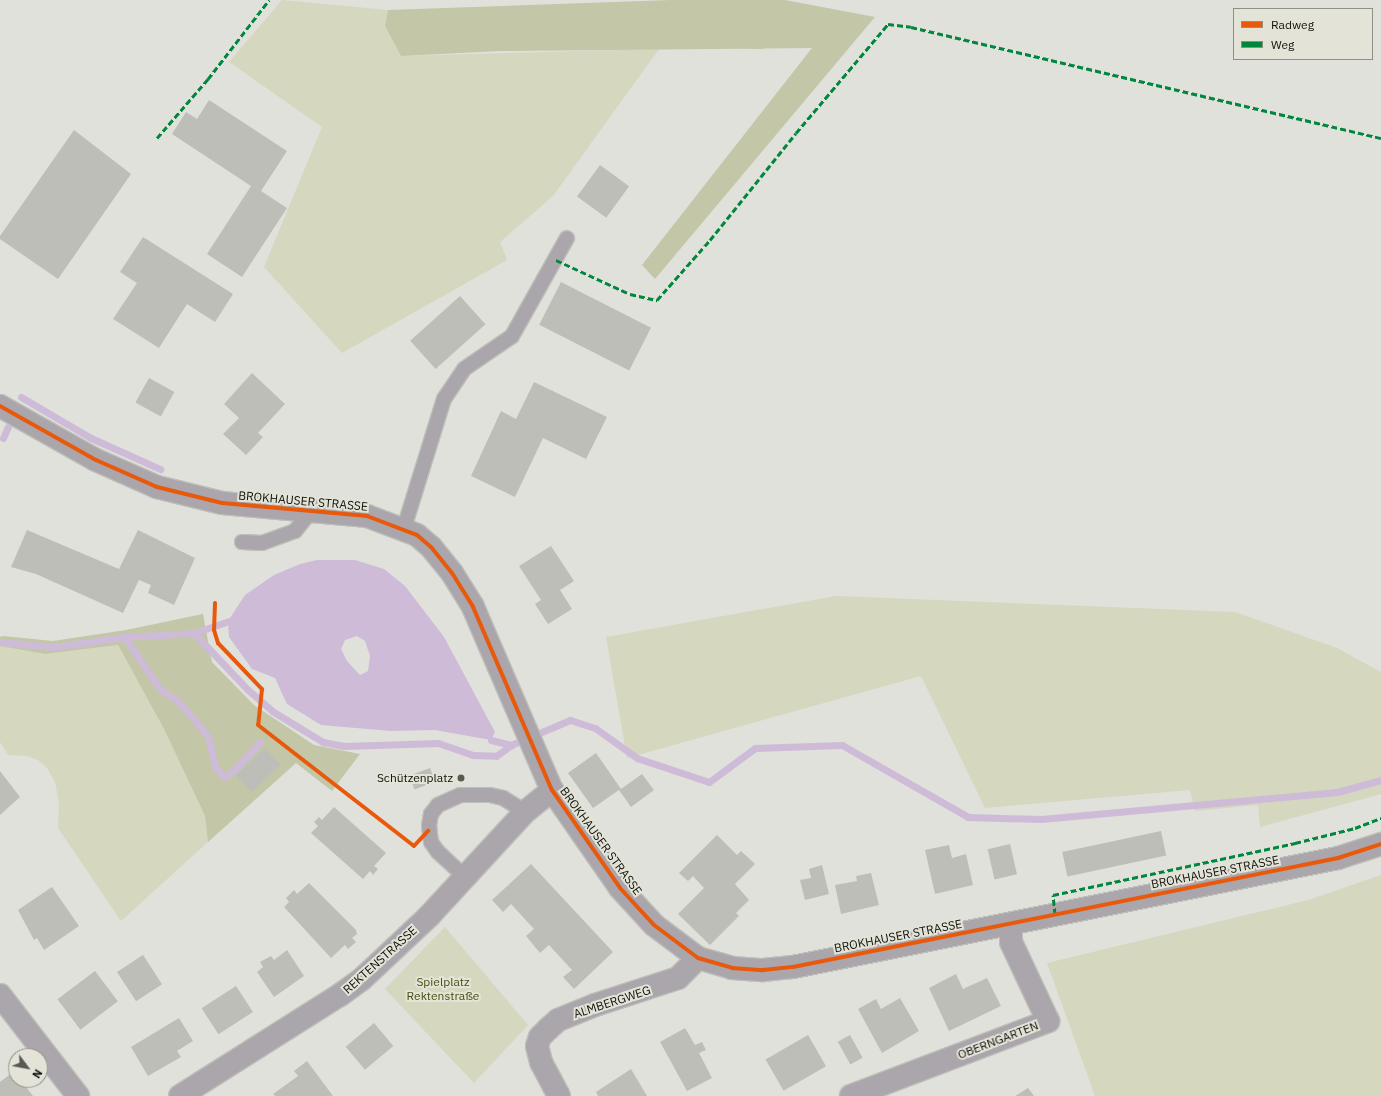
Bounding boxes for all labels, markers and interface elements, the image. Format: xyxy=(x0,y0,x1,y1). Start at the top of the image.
legend xyxy=(1233,8,1373,60)
text: Radweg xyxy=(1271,17,1314,32)
text: Weg xyxy=(1271,37,1294,52)
street label: BROKHAUSER STRASSE xyxy=(238,488,368,514)
place label: Schützenplatz xyxy=(377,771,453,785)
marker: Schützenplatz xyxy=(456,773,466,783)
street label: BROKHAUSER STRASSE xyxy=(557,784,645,898)
street label: BROKHAUSER STRASSE xyxy=(1150,853,1280,891)
street label: BROKHAUSER STRASSE xyxy=(833,917,963,955)
street label: REKTENSTRASSE xyxy=(340,923,420,997)
park label: Spielplatz Rektenstraße xyxy=(407,975,479,1003)
street label: ALMBERGWEG xyxy=(572,983,652,1021)
street label: OBERNGARTEN xyxy=(956,1018,1040,1062)
north arrow xyxy=(8,1048,48,1088)
text: N xyxy=(29,1067,45,1081)

